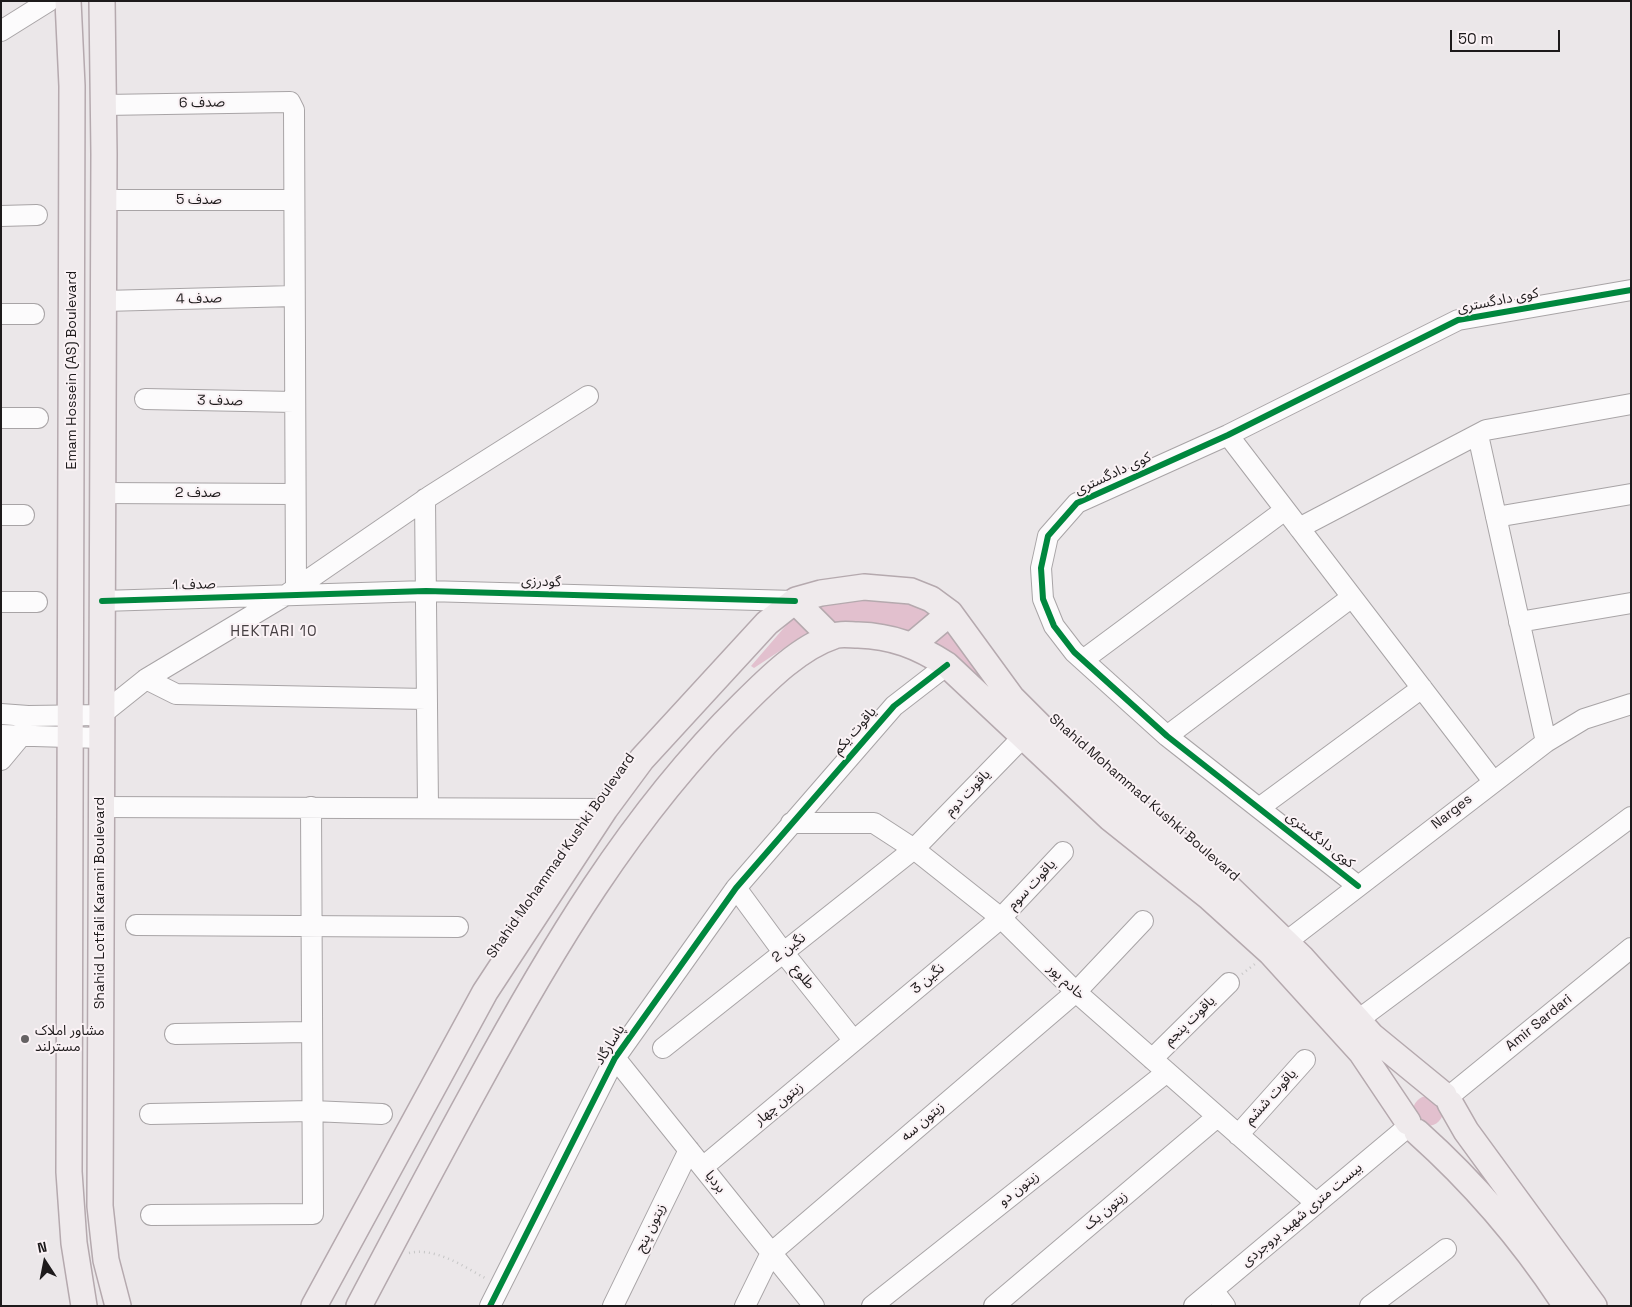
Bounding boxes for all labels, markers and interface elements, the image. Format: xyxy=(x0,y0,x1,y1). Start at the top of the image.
scale bar xyxy=(1452,20,1562,52)
text: 50 m xyxy=(1458,29,1493,48)
street label: صدف 6 xyxy=(179,94,225,112)
street label: صدف 5 xyxy=(176,192,222,208)
street label: Emam Hossein (AS) Boulevard xyxy=(64,271,80,469)
street label: کوی دادگستری xyxy=(1456,285,1540,317)
street label: صدف 4 xyxy=(176,290,222,308)
street label: صدف 3 xyxy=(197,392,243,410)
street label: کوی دادگستری xyxy=(1072,449,1154,499)
street label: صدف 2 xyxy=(175,485,221,501)
street label: گودرزی xyxy=(521,573,561,591)
street label: صدف 1 xyxy=(172,576,216,594)
district label: HEKTARI 10 xyxy=(229,623,319,641)
street label: یاقوت یکم xyxy=(830,704,880,758)
street label: Shahid Mohammad Kushki Boulevard xyxy=(1045,711,1243,885)
street label: Shahid Mohammad Kushki Boulevard xyxy=(483,750,639,962)
street label: یاقوت دوم xyxy=(942,766,994,820)
street label: Narges xyxy=(1428,791,1476,833)
street label: Shahid Lotfali Karami Boulevard xyxy=(92,797,108,1009)
street label: کوی دادگستری xyxy=(1282,808,1358,872)
street label: یاقوت سوم xyxy=(1004,856,1060,914)
street label: نگین 2 xyxy=(769,930,809,966)
street label: نگین 3 xyxy=(908,960,948,998)
street label: خادم پور xyxy=(1044,960,1088,1004)
street label: طلوع xyxy=(788,961,818,993)
street label: Amir Sardari xyxy=(1502,991,1576,1055)
street label: یاقوت پنجم xyxy=(1161,993,1219,1049)
street label: پاسارگاد xyxy=(591,1022,629,1068)
place label: مشاور املاک مسترلند xyxy=(35,1023,105,1056)
marker: مشاور املاک مسترلند xyxy=(19,1033,31,1045)
street label: یاقوت ششم xyxy=(1242,1066,1300,1128)
street label: زیتون چهار xyxy=(751,1079,807,1129)
street label: زیتون سه xyxy=(898,1099,948,1145)
street label: بیست متری شهید بروجردی xyxy=(1238,1159,1366,1271)
street label: بردیا xyxy=(701,1167,729,1197)
street label: زیتون دو xyxy=(995,1168,1043,1210)
street label: زیتون یک xyxy=(1081,1188,1131,1234)
street label: زیتون پنج xyxy=(632,1201,670,1255)
north arrow xyxy=(20,1237,70,1287)
text: N xyxy=(36,1238,48,1257)

